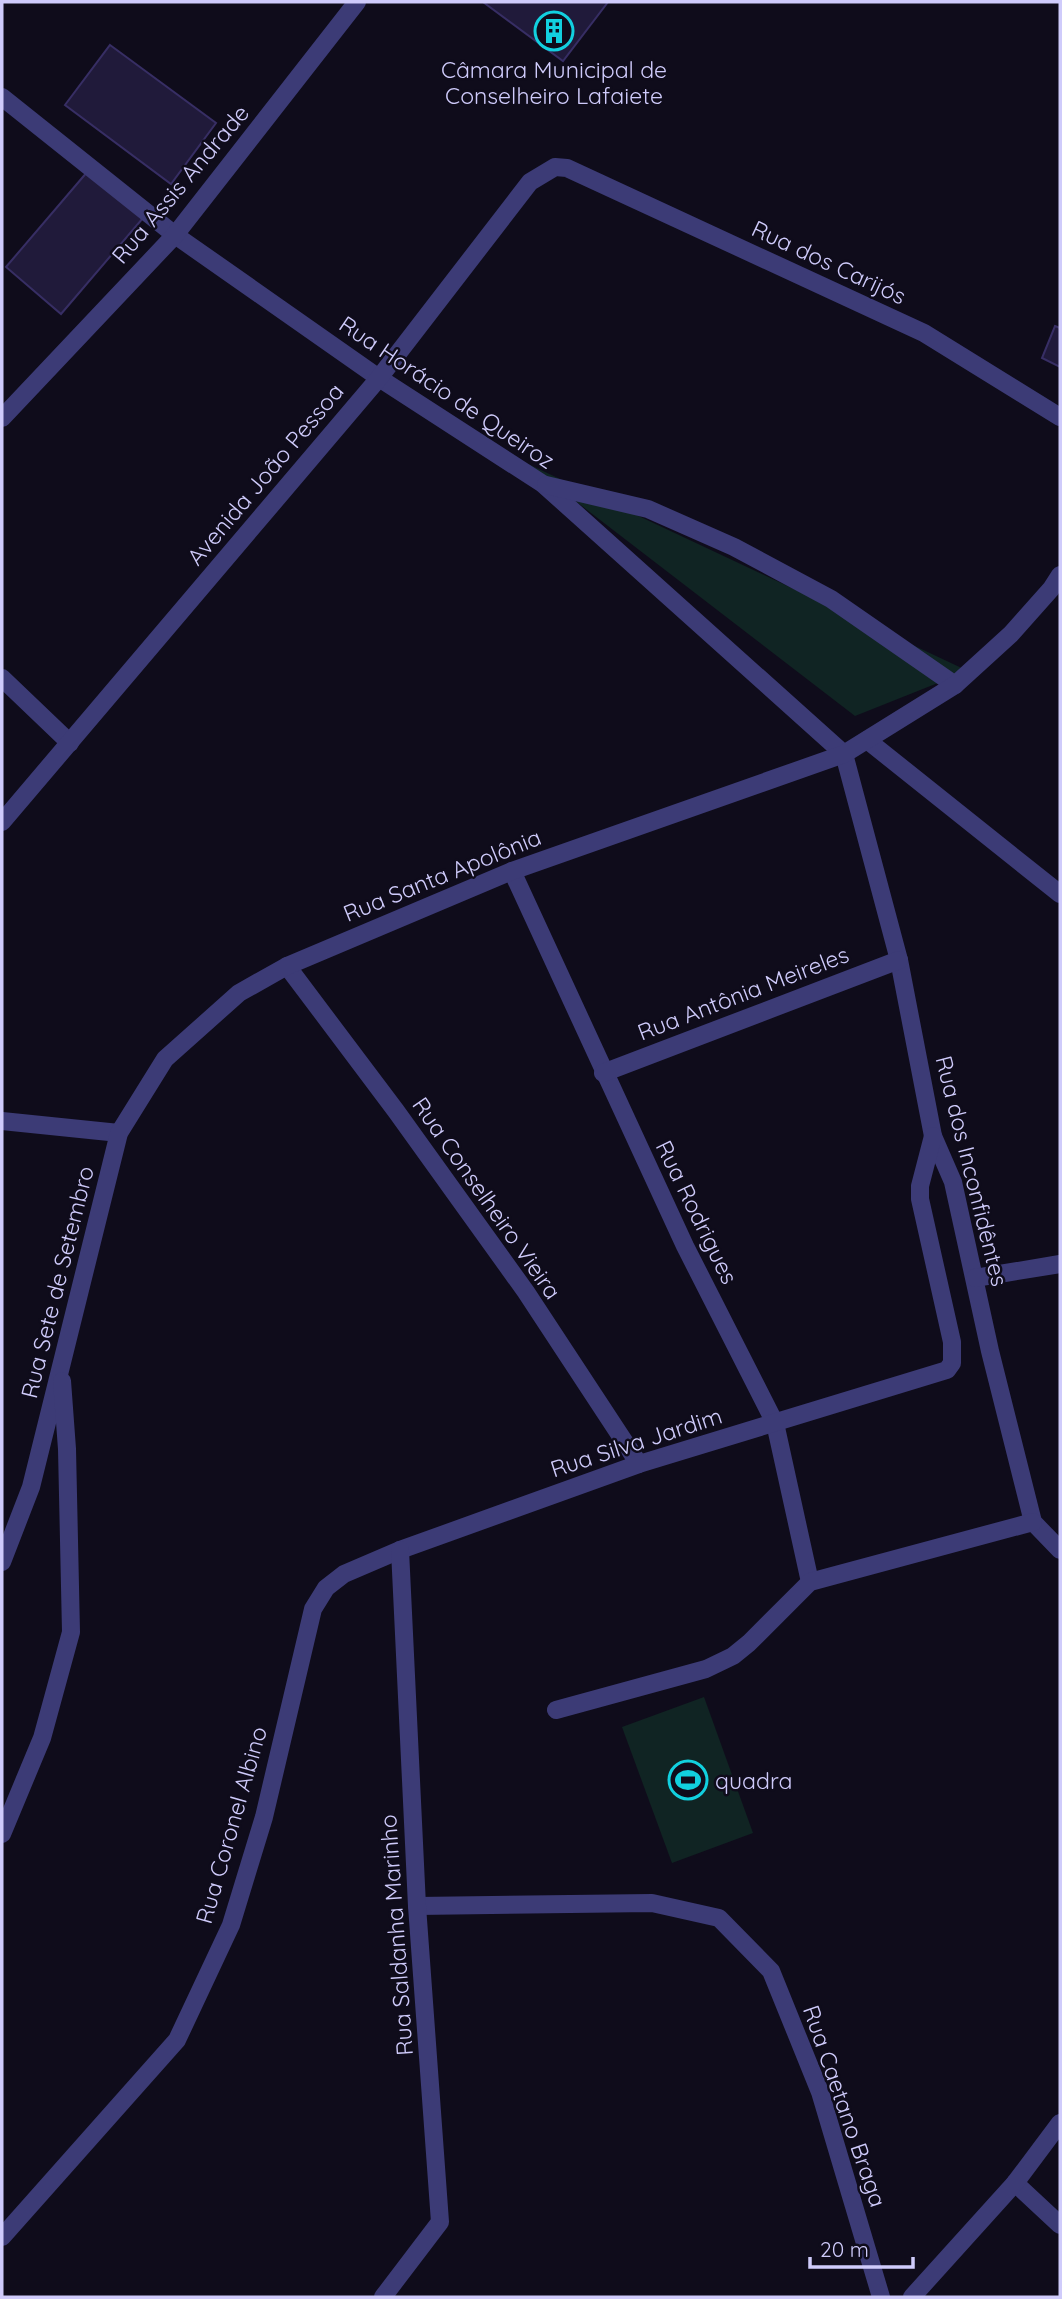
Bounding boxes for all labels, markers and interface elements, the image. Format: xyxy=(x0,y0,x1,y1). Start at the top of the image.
building icon: Câmara Municipal de Conselheiro Lafaiete xyxy=(533,10,575,52)
place label: Câmara Municipal de Conselheiro Lafaiete xyxy=(441,55,667,110)
street label: Rua Assis Andrade xyxy=(105,99,255,269)
street label: Rua dos Carijós xyxy=(747,214,911,310)
street label: Rua Horácio de Queiroz xyxy=(334,309,560,475)
street label: Avenida João Pessoa xyxy=(180,377,350,571)
street label: Rua Santa Apolônia xyxy=(339,822,545,928)
street label: Rua Antônia Meireles xyxy=(633,939,853,1047)
street label: Rua dos Inconfidêntes xyxy=(929,1053,1015,1289)
street label: Rua Conselheiro Vieira xyxy=(406,1091,568,1305)
street label: Rua Rodrigues xyxy=(650,1135,744,1289)
street label: Rua Sete de Setembro xyxy=(14,1163,100,1401)
street label: Rua Silva Jardim xyxy=(547,1401,725,1483)
street label: Rua Coronel Albino xyxy=(189,1723,273,1927)
sports icon: quadra xyxy=(667,1759,709,1801)
place label: quadra xyxy=(715,1766,792,1795)
street label: Rua Saldanha Marinho xyxy=(373,1813,419,2057)
street label: Rua Caetano Braga xyxy=(797,2001,893,2211)
scale bar xyxy=(810,2226,913,2270)
text: 20 m xyxy=(820,2236,869,2262)

